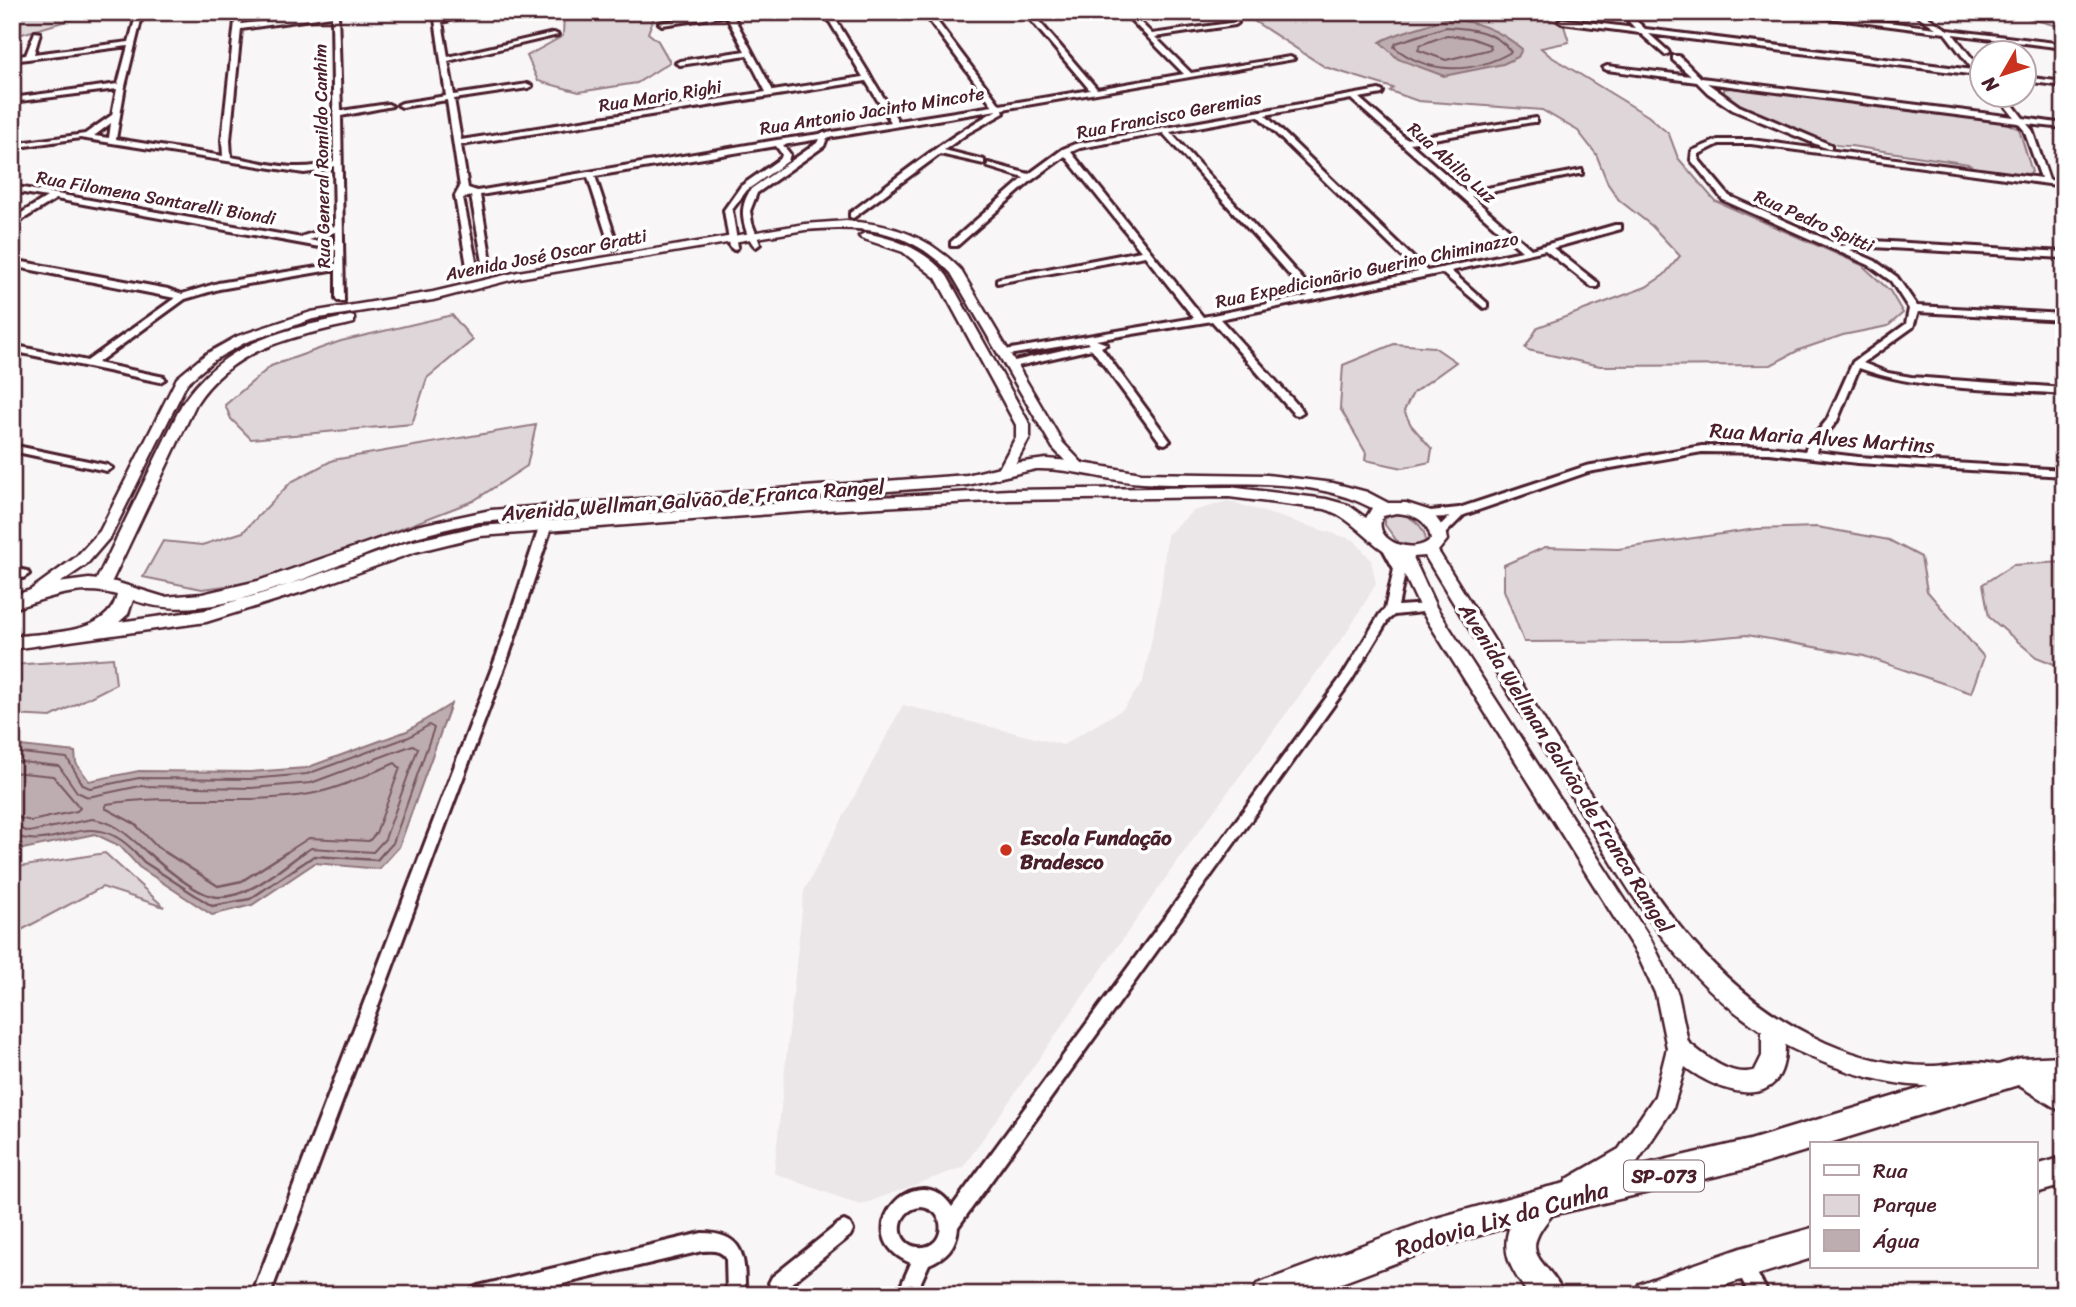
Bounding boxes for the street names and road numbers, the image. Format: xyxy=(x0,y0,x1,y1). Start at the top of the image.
street label: Rua General Romildo Canhim xyxy=(304,43,340,269)
street label: Rua Mario Righi xyxy=(596,70,725,122)
street label: Rua Antonio Jacinto Mincote xyxy=(757,77,987,145)
street label: Rua Francisco Geremias xyxy=(1074,81,1265,149)
street label: Rua Abilio Luz xyxy=(1400,114,1504,212)
street label: Rua Filomena Santarelli Biondi xyxy=(34,161,279,235)
street label: Rua Pedro Spitti xyxy=(1749,180,1880,262)
street label: Avenida José Oscar Gratti xyxy=(442,220,650,290)
street label: Rua Expedicionãrio Guerino Chiminazzo xyxy=(1213,222,1521,318)
street label: Rua Maria Alves Martins xyxy=(1708,411,1936,465)
street label: Avenida Wellman Galvão de Franca Rangel xyxy=(499,468,887,532)
street label: Avenida Wellman Galvão de Franca Rangel xyxy=(1448,594,1684,942)
road number: SP-073 xyxy=(1624,1160,1704,1192)
street label: Rodovia Lix da Cunha xyxy=(1390,1168,1615,1270)

